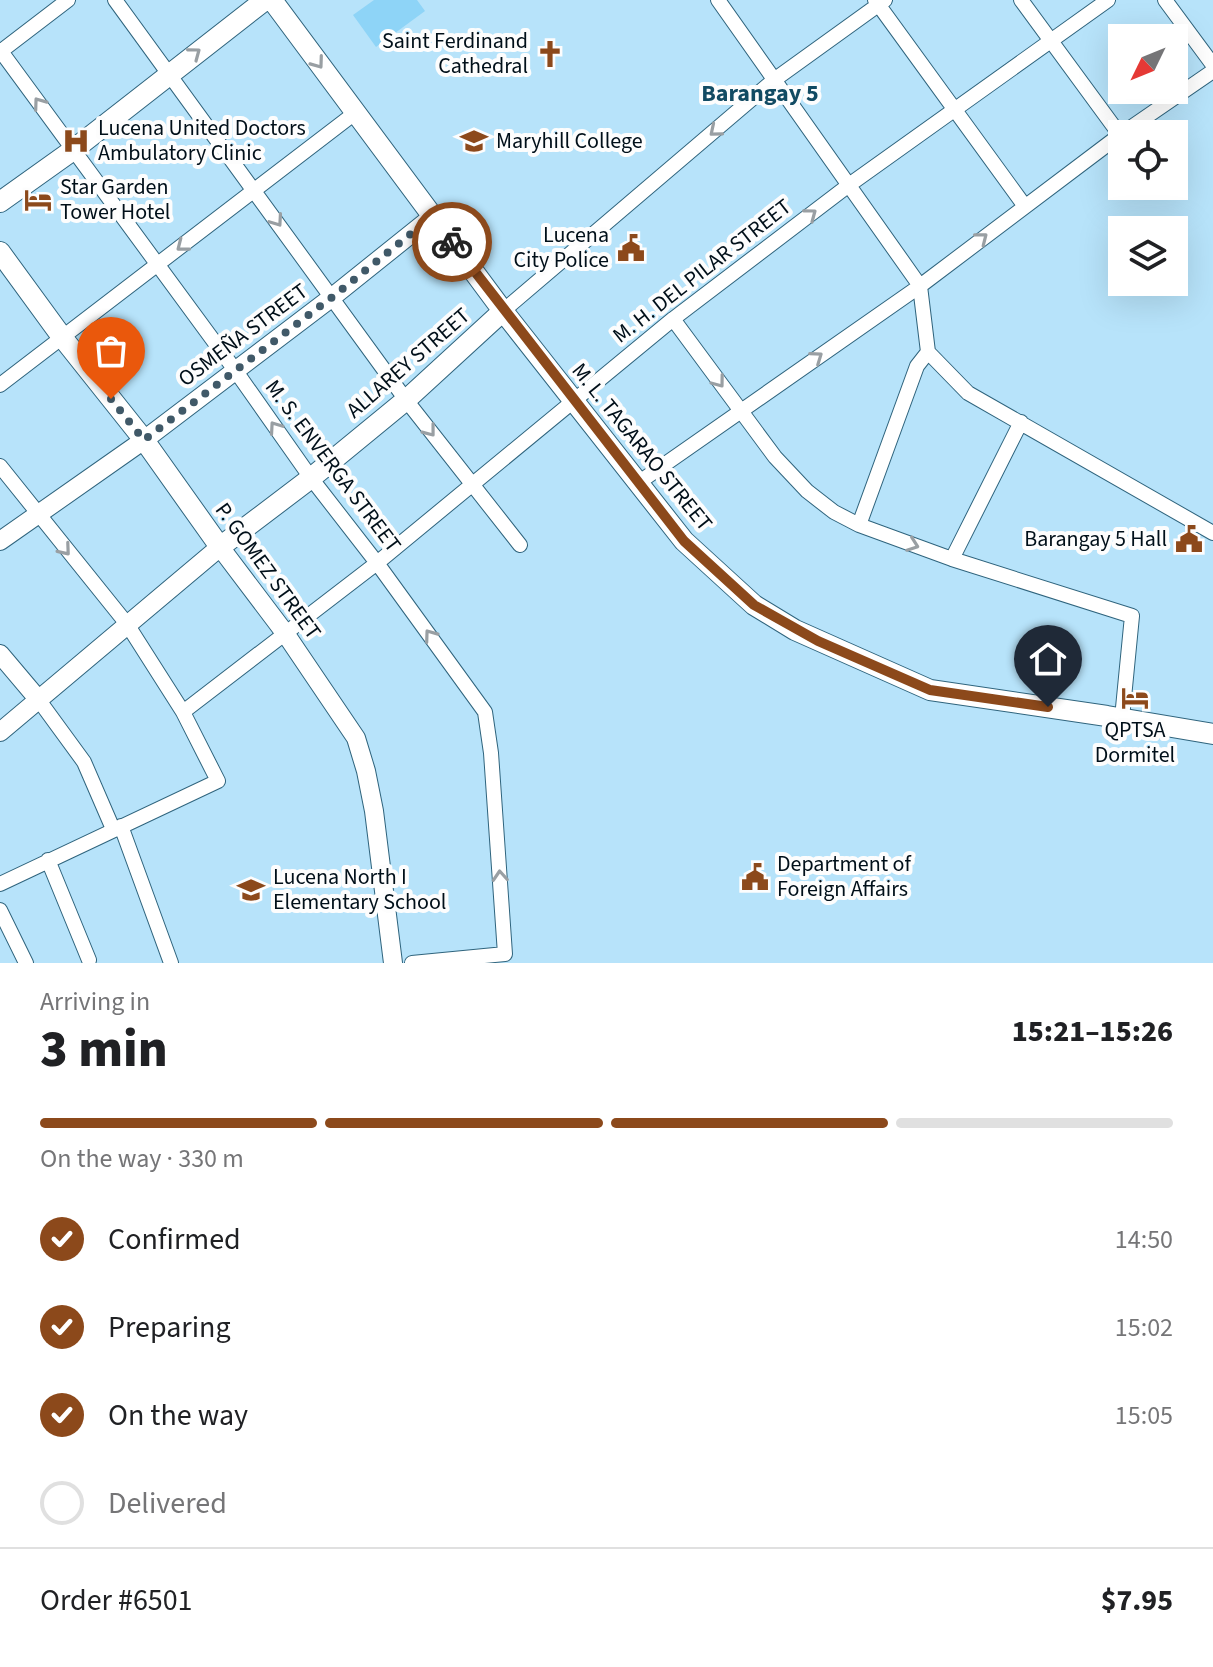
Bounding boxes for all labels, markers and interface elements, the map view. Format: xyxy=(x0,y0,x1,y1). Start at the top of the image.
north arrow xyxy=(1108,24,1188,104)
map controls xyxy=(1108,24,1188,296)
place label: Saint Ferdinand Cathedral xyxy=(382,25,528,82)
church icon: Saint Ferdinand Cathedral xyxy=(535,39,565,69)
one-way arrow xyxy=(187,48,201,62)
one-way arrow xyxy=(309,54,323,69)
district label: Barangay 5 xyxy=(701,76,819,111)
one-way arrow xyxy=(34,97,49,112)
place label: Lucena United Doctors Ambulatory Clinic xyxy=(98,112,306,169)
button: locate xyxy=(1108,120,1188,200)
one-way arrow xyxy=(710,121,724,136)
place label: Maryhill College xyxy=(496,125,643,157)
hospital icon: Lucena United Doctors Ambulatory Clinic xyxy=(61,126,91,156)
school or university icon: Maryhill College xyxy=(459,126,489,156)
place label: Star Garden Tower Hotel xyxy=(60,171,170,228)
hotel icon: Star Garden Tower Hotel xyxy=(23,185,53,215)
street label: M. H. DEL PILAR STREET xyxy=(606,191,798,351)
courier xyxy=(412,202,492,282)
one-way arrow xyxy=(802,209,817,223)
one-way arrow xyxy=(267,213,282,227)
button: layers xyxy=(1108,216,1188,296)
place label: Lucena City Police xyxy=(514,219,609,276)
icon: bike xyxy=(430,220,474,264)
public building icon: Lucena City Police xyxy=(616,233,646,263)
one-way arrow xyxy=(973,233,988,247)
one-way arrow xyxy=(176,236,191,250)
street label: OSMEÑA STREET xyxy=(171,275,315,394)
street label: ALLAREY STREET xyxy=(339,300,477,426)
pin xyxy=(77,317,145,399)
icon: bag xyxy=(89,329,133,373)
one-way arrow xyxy=(808,352,822,367)
street label: M. L. TAGARAO STREET xyxy=(564,356,720,538)
street label: M. S. ENVERGA STREET xyxy=(257,373,409,559)
one-way arrow xyxy=(710,373,724,387)
one-way arrow xyxy=(269,421,284,435)
one-way arrow xyxy=(421,422,435,437)
street label: P. GOMEZ STREET xyxy=(207,496,329,646)
place label: Barangay 5 Hall xyxy=(1024,523,1167,555)
public building icon: Barangay 5 Hall xyxy=(1174,524,1204,554)
one-way arrow xyxy=(905,535,919,551)
one-way arrow xyxy=(55,541,70,555)
pin xyxy=(1014,625,1082,707)
one-way arrow xyxy=(425,629,440,644)
icon: home xyxy=(1026,637,1070,681)
hotel icon: QPTSA Dormitel xyxy=(1120,683,1150,713)
place label: QPTSA Dormitel xyxy=(1095,714,1175,771)
place label: Department of Foreign Affairs xyxy=(777,848,912,905)
place label: Lucena North I Elementary School xyxy=(273,861,446,918)
public building icon: Department of Foreign Affairs xyxy=(740,862,770,892)
one-way arrow xyxy=(492,869,509,882)
school or university icon: Lucena North I Elementary School xyxy=(236,875,266,905)
text: Arriving in xyxy=(40,983,150,1020)
text: 15:21–15:26 xyxy=(1012,1010,1173,1053)
text: 3 min xyxy=(40,1013,168,1087)
text: On the way · 330 m xyxy=(40,1140,244,1177)
icon: check xyxy=(40,1217,84,1261)
text: Confirmed xyxy=(108,1218,241,1261)
text: 14:50 xyxy=(1115,1221,1173,1258)
icon: check xyxy=(40,1305,84,1349)
text: Preparing xyxy=(108,1306,231,1349)
text: 15:02 xyxy=(1115,1309,1173,1346)
icon: check xyxy=(40,1393,84,1437)
text: On the way xyxy=(108,1394,248,1437)
text: 15:05 xyxy=(1115,1397,1173,1434)
text: Delivered xyxy=(108,1482,227,1525)
text: Order #6501 xyxy=(40,1579,193,1622)
text: $7.95 xyxy=(1101,1579,1173,1622)

